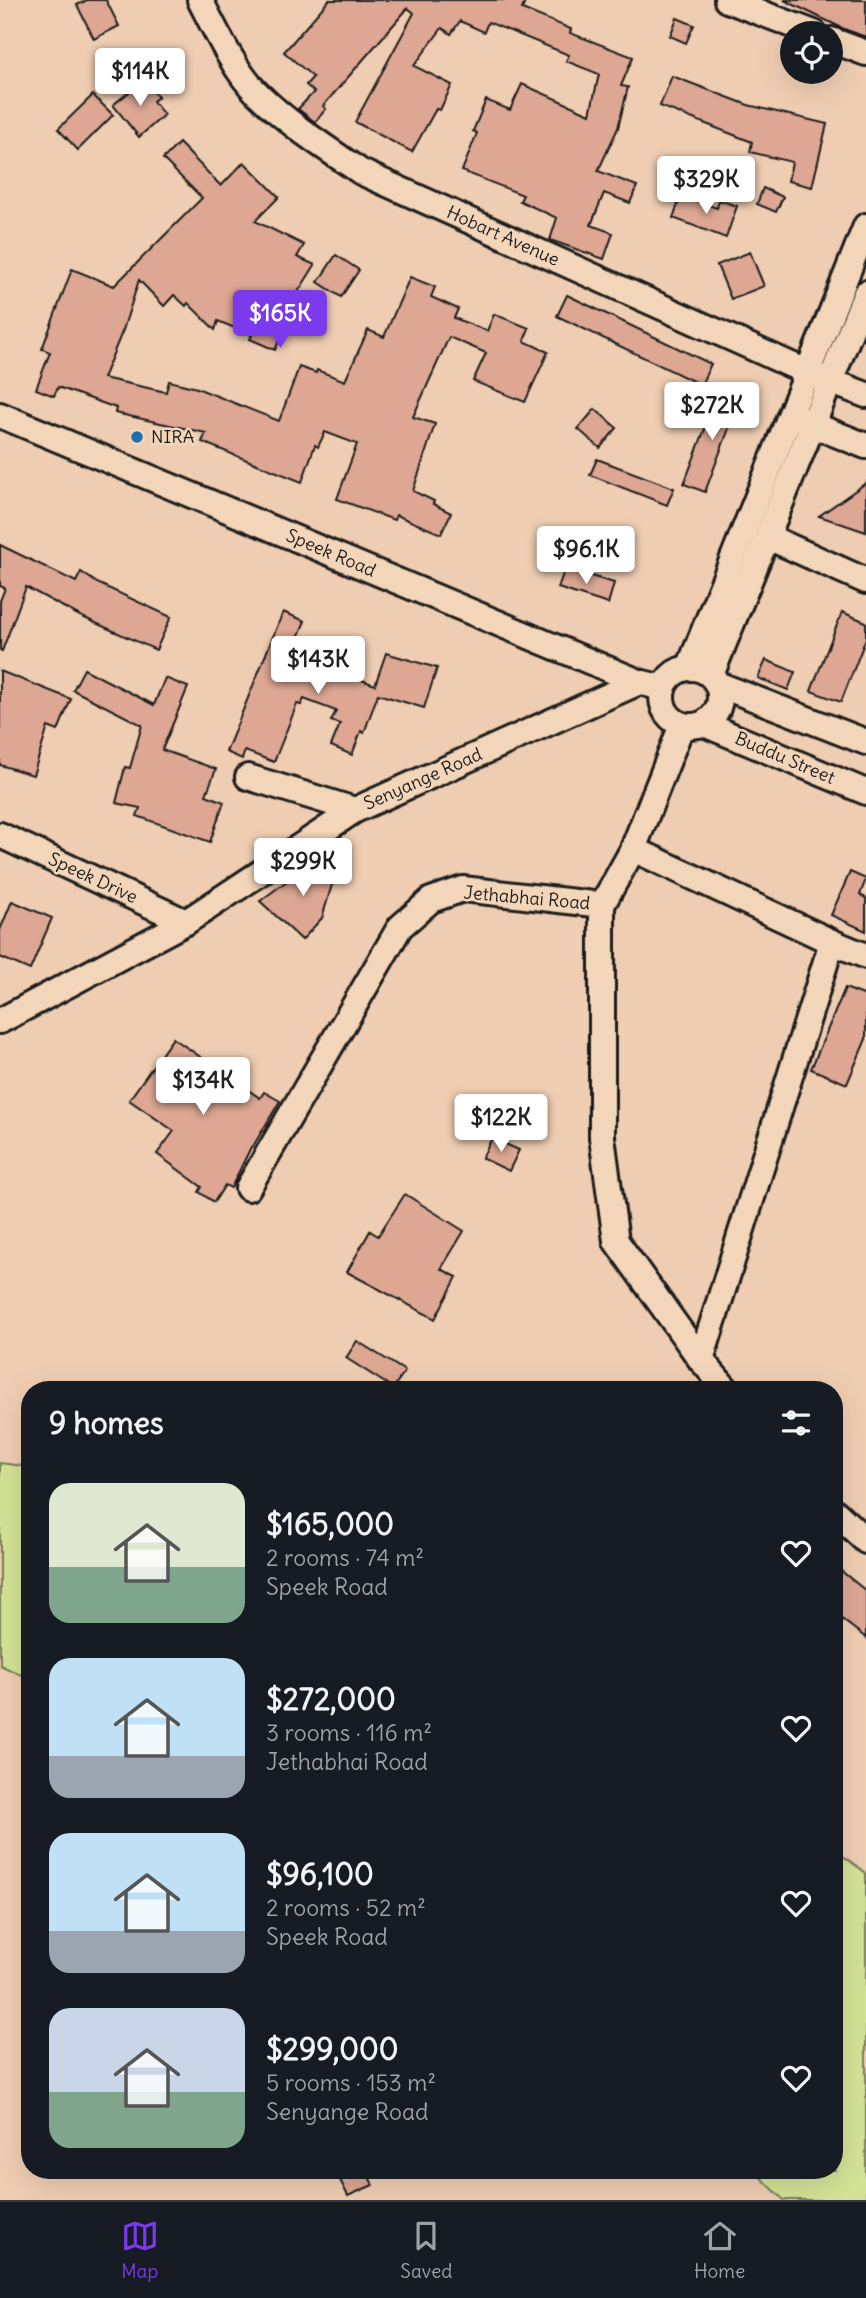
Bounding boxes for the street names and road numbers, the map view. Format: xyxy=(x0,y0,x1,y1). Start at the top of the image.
street label: Hobart Avenue xyxy=(443,200,563,271)
street label: Speek Road xyxy=(283,523,380,582)
street label: Buddu Street xyxy=(732,726,839,789)
street label: Senyange Road xyxy=(360,742,486,815)
street label: Speek Drive xyxy=(45,847,141,908)
street label: Jethabhai Road xyxy=(463,881,592,915)

